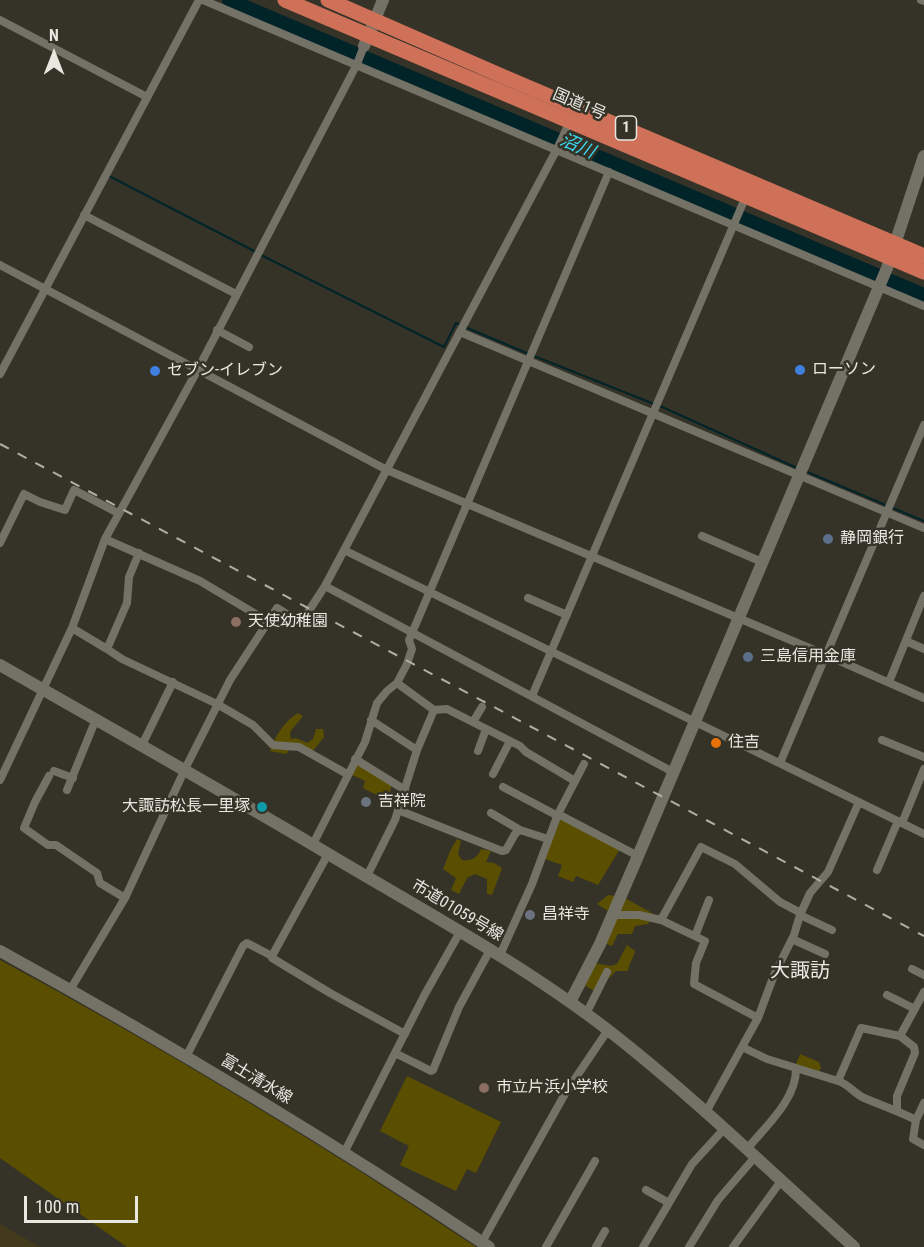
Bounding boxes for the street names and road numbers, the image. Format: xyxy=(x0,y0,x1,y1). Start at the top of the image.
street label: 国道1号 xyxy=(550,85,608,125)
road number: 1 xyxy=(616,116,636,140)
street label: 市道01059号線 xyxy=(408,876,506,946)
street label: 富士清水線 xyxy=(217,1051,295,1109)

